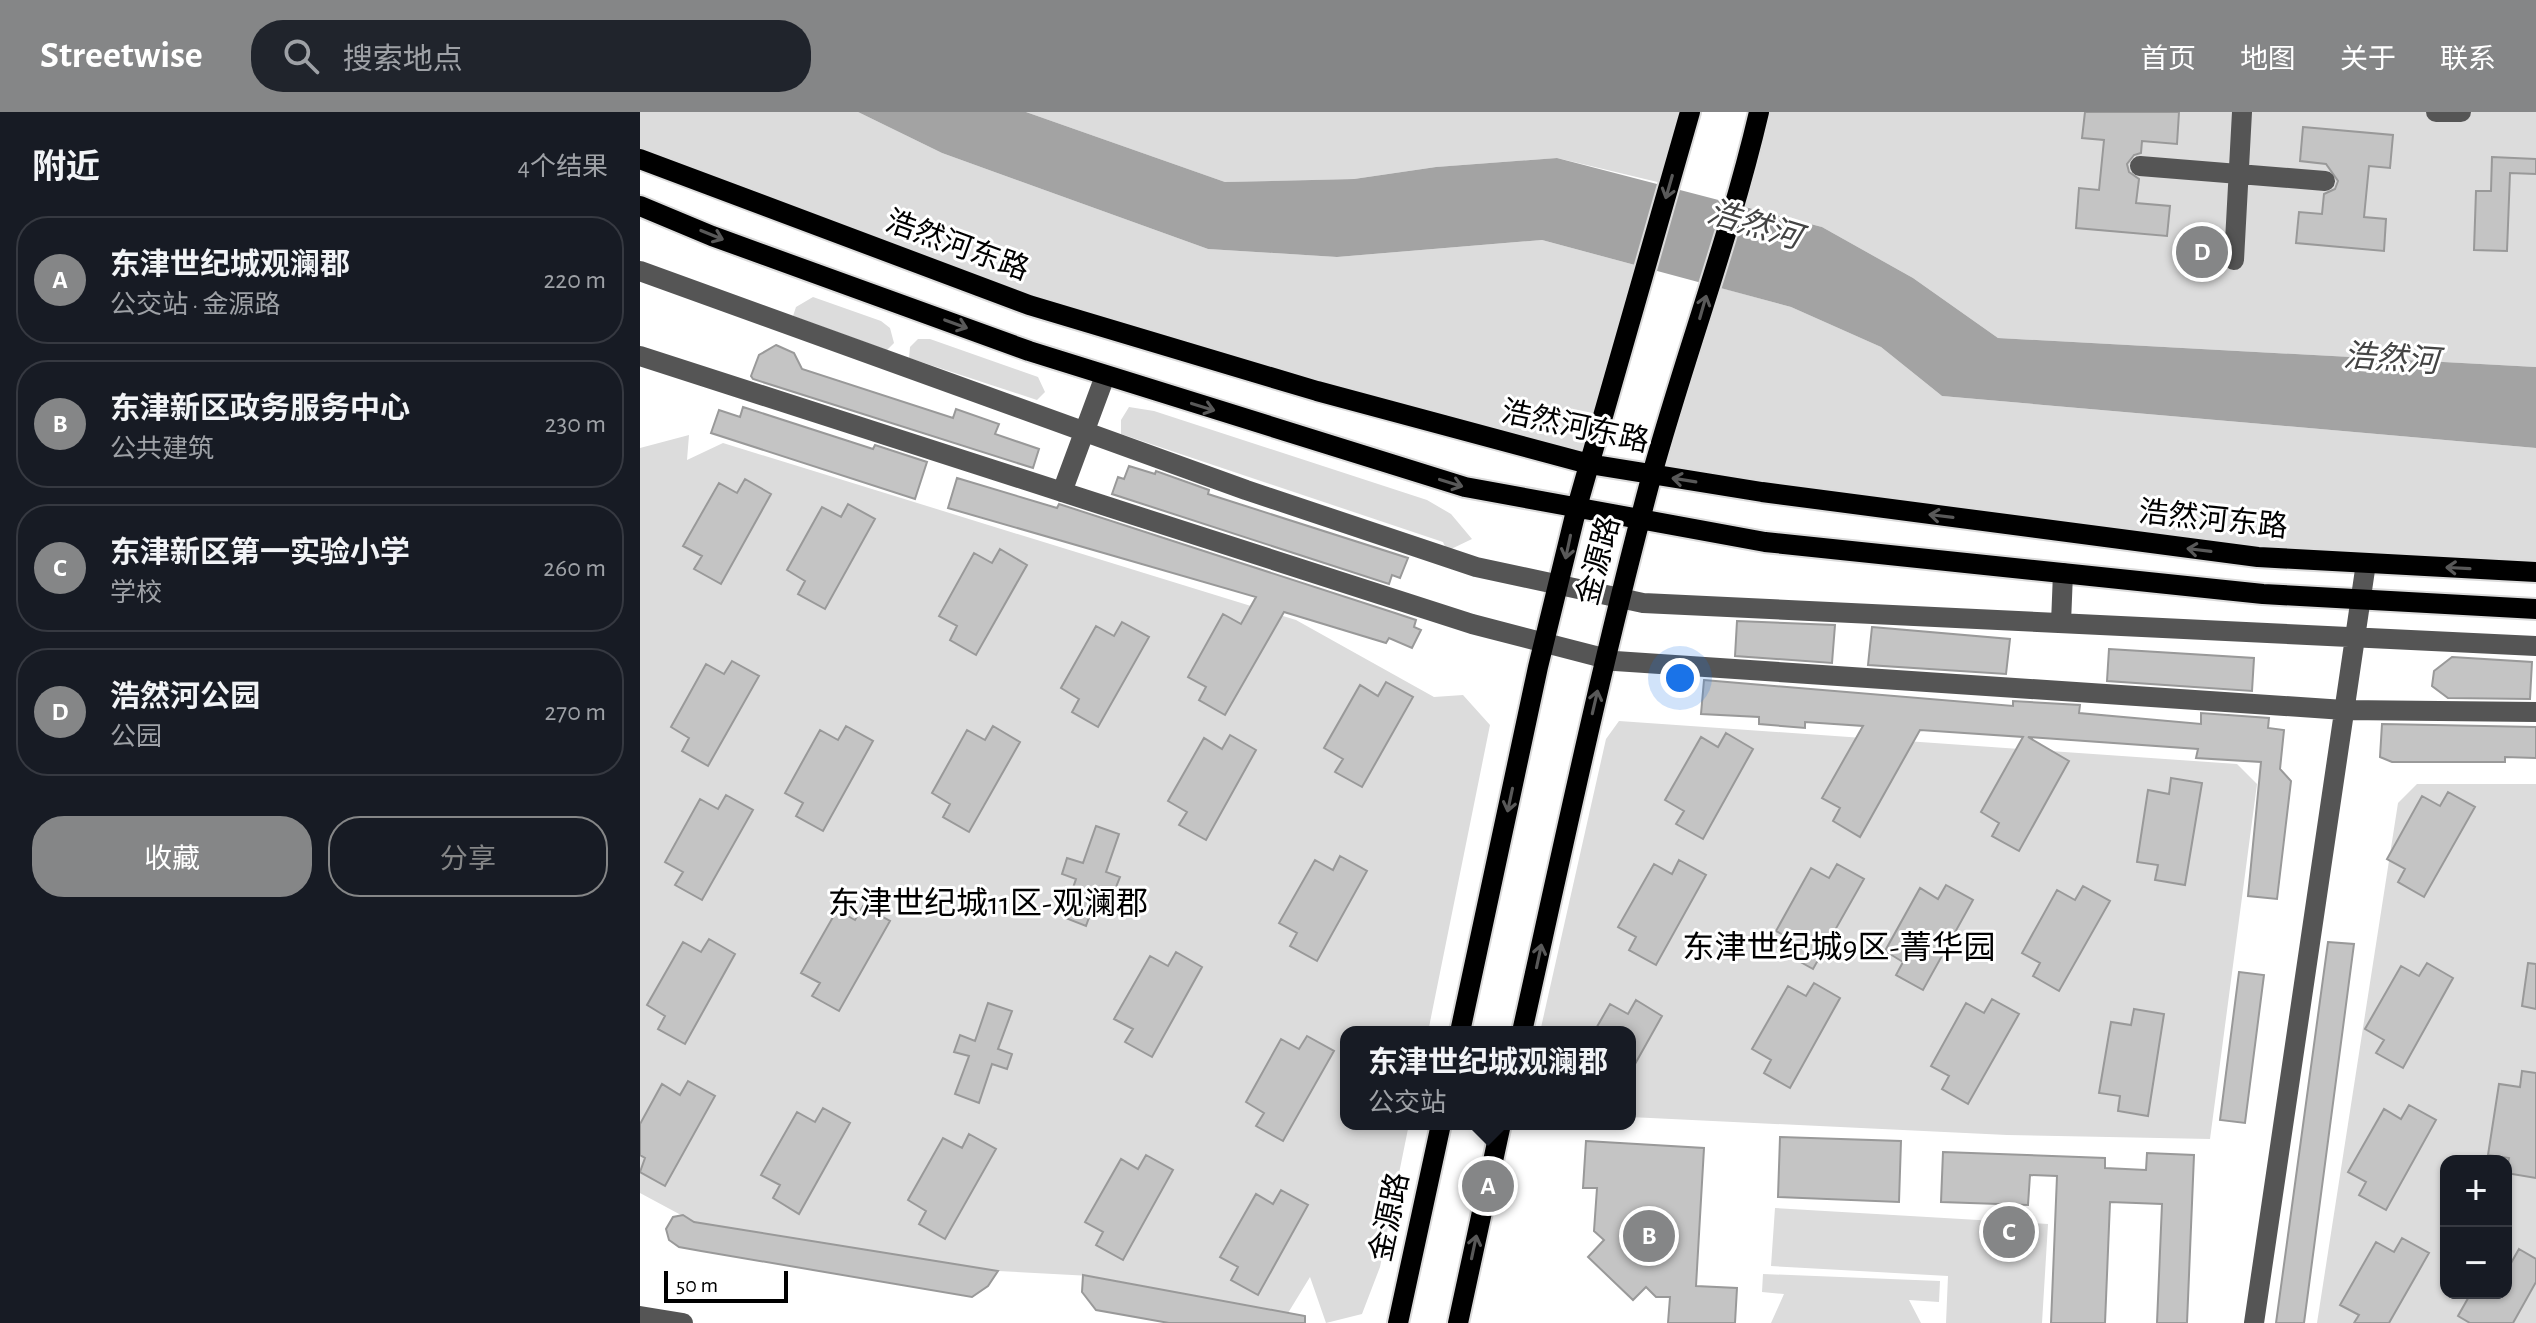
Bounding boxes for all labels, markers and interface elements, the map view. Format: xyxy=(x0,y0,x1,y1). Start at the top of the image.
search box xyxy=(251,20,811,92)
icon: search xyxy=(279,34,323,78)
text: Streetwise xyxy=(40,37,203,75)
text: 搜索地点 xyxy=(343,45,463,75)
text: 首页 xyxy=(2140,46,2196,74)
text: 地图 xyxy=(2240,46,2296,74)
text: 关于 xyxy=(2340,46,2396,74)
text: 联系 xyxy=(2440,46,2496,74)
text: 附近 xyxy=(32,151,100,185)
text: 4个结果 xyxy=(517,154,608,180)
one-way arrow xyxy=(1661,174,1676,200)
water label: 浩然河 xyxy=(1703,194,1811,256)
street label: 浩然河东路 xyxy=(881,204,1033,286)
pin: D xyxy=(2176,222,2228,282)
one-way arrow xyxy=(699,229,724,244)
text: 东津世纪城观澜郡 xyxy=(110,250,350,280)
text: A xyxy=(52,267,68,293)
text: 220 m xyxy=(544,267,606,293)
text: 公交站 · 金源路 xyxy=(110,292,281,318)
one-way arrow xyxy=(1696,294,1711,320)
one-way arrow xyxy=(943,318,968,333)
water label: 浩然河 xyxy=(2342,338,2446,379)
text: 东津新区政务服务中心 xyxy=(110,394,410,424)
street label: 浩然河东路 xyxy=(1499,395,1652,457)
one-way arrow xyxy=(1189,400,1215,415)
text: B xyxy=(52,411,68,437)
text: 230 m xyxy=(545,411,606,437)
text: 公共建筑 xyxy=(110,436,214,462)
one-way arrow xyxy=(1671,472,1697,487)
one-way arrow xyxy=(1438,476,1464,491)
street label: 浩然河东路 xyxy=(2137,495,2289,543)
one-way arrow xyxy=(1929,508,1954,523)
street label: 金源路 xyxy=(1571,513,1625,608)
one-way arrow xyxy=(1560,533,1575,559)
text: 东津新区第一实验小学 xyxy=(110,538,410,568)
one-way arrow xyxy=(2186,542,2213,557)
text: C xyxy=(53,555,67,581)
text: 260 m xyxy=(543,555,606,581)
one-way arrow xyxy=(2445,560,2472,575)
text: 学校 xyxy=(110,580,162,606)
your location xyxy=(1660,658,1700,698)
text: 浩然河公园 xyxy=(110,682,260,712)
one-way arrow xyxy=(1588,690,1603,715)
text: D xyxy=(51,699,69,725)
text: 270 m xyxy=(545,699,606,725)
text: 公园 xyxy=(110,724,162,750)
one-way arrow xyxy=(1502,787,1517,812)
button: 收藏 xyxy=(32,816,312,897)
button: 分享 xyxy=(328,816,608,897)
district label: 东津世纪城11区-观澜郡 xyxy=(828,886,1148,920)
district label: 东津世纪城9区-菁华园 xyxy=(1683,930,1995,964)
one-way arrow xyxy=(1532,944,1547,969)
popup xyxy=(1340,1026,1636,1130)
text: 东津世纪城观澜郡 xyxy=(1368,1048,1608,1078)
text: 公交站 xyxy=(1368,1090,1446,1116)
map controls xyxy=(2440,1155,2512,1299)
button: + xyxy=(2440,1155,2512,1227)
pin: A xyxy=(1462,1156,1514,1216)
street label: 金源路 xyxy=(1364,1169,1414,1264)
pin: C xyxy=(1983,1202,2035,1262)
pin: B xyxy=(1623,1206,1675,1266)
button: − xyxy=(2440,1227,2512,1299)
one-way arrow xyxy=(1467,1235,1482,1260)
scale bar xyxy=(664,1267,788,1303)
text: 50 m xyxy=(676,1274,718,1296)

